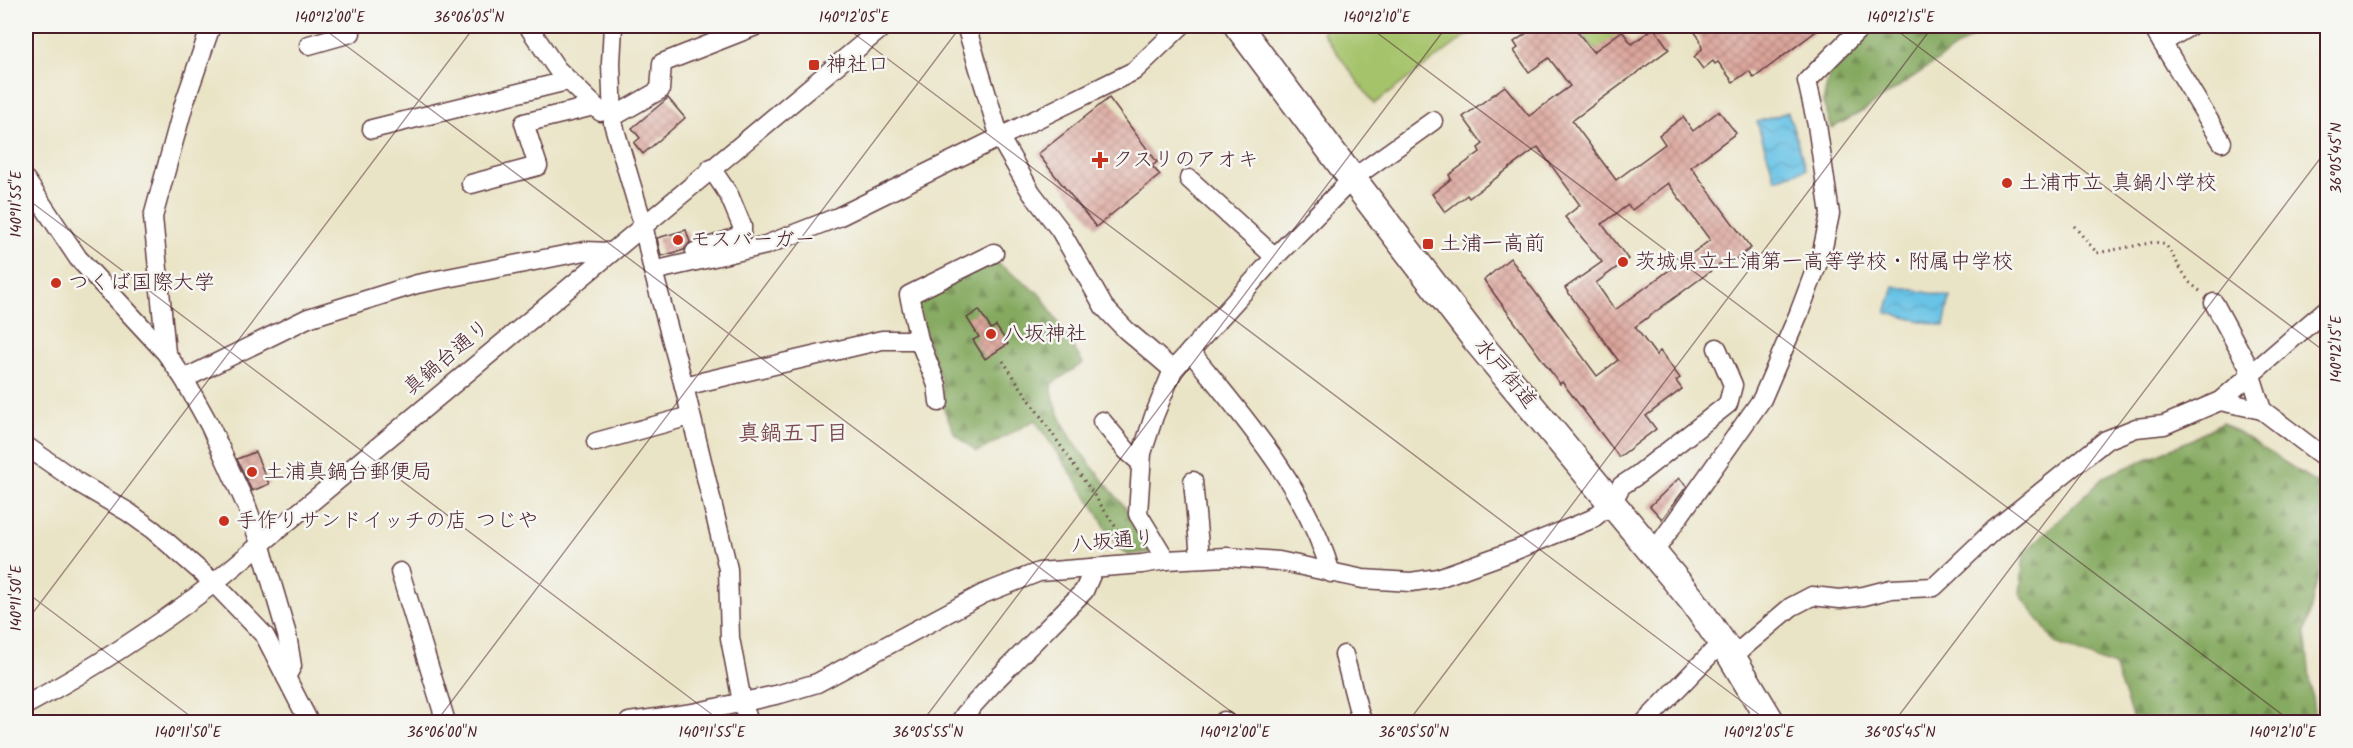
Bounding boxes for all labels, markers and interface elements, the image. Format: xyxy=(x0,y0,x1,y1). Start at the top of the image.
text: 140°12'00"E xyxy=(295,6,366,30)
text: 36°06'05"N xyxy=(434,6,504,30)
text: 140°12'05"E xyxy=(819,6,890,30)
text: 140°12'10"E xyxy=(1343,6,1412,30)
text: 140°12'15"E xyxy=(1867,6,1936,30)
place label: 神社口 xyxy=(826,49,889,82)
marker: 神社口 xyxy=(807,58,821,72)
text: 36°05'45"N xyxy=(2325,122,2349,194)
place label: クスリのアオキ xyxy=(1112,144,1259,177)
marker: クスリのアオキ xyxy=(1093,153,1107,167)
place label: 土浦市立 真鍋小学校 xyxy=(2019,167,2216,200)
text: 140°11'55"E xyxy=(5,169,29,238)
marker: 土浦市立 真鍋小学校 xyxy=(2000,176,2014,190)
place label: モスバーガー xyxy=(690,224,816,257)
place label: 土浦一高前 xyxy=(1440,228,1545,261)
marker: モスバーガー xyxy=(671,233,685,247)
marker: 土浦一高前 xyxy=(1421,237,1435,251)
place label: 茨城県立土浦第一高等学校・附属中学校 xyxy=(1635,246,2013,279)
marker: 茨城県立土浦第一高等学校・附属中学校 xyxy=(1616,255,1630,269)
place label: つくば国際大学 xyxy=(68,267,215,300)
marker: つくば国際大学 xyxy=(49,276,63,290)
street label: 真鍋台通り xyxy=(396,312,498,404)
text: 140°12'15"E xyxy=(2325,314,2349,383)
place label: 八坂神社 xyxy=(1003,318,1087,351)
marker: 八坂神社 xyxy=(984,327,998,341)
street label: 水戸街道 xyxy=(1465,331,1545,417)
district label: 真鍋五丁目 xyxy=(738,417,848,452)
place label: 土浦真鍋台郵便局 xyxy=(264,456,432,489)
marker: 土浦真鍋台郵便局 xyxy=(245,465,259,479)
place label: 手作りサンドイッチの店 つじや xyxy=(236,505,538,538)
marker: 手作りサンドイッチの店 つじや xyxy=(217,514,231,528)
street label: 八坂通り xyxy=(1070,522,1156,562)
text: 140°11'50"E xyxy=(5,564,29,631)
text: 140°11'50"E xyxy=(155,721,222,745)
text: 36°06'00"N xyxy=(407,721,477,745)
text: 140°11'55"E xyxy=(678,721,747,745)
text: 36°05'55"N xyxy=(893,721,963,745)
text: 140°12'00"E xyxy=(1200,721,1271,745)
text: 36°05'50"N xyxy=(1379,721,1449,745)
text: 140°12'05"E xyxy=(1724,721,1795,745)
text: 36°05'45"N xyxy=(1864,721,1936,745)
text: 140°12'10"E xyxy=(2249,721,2318,745)

